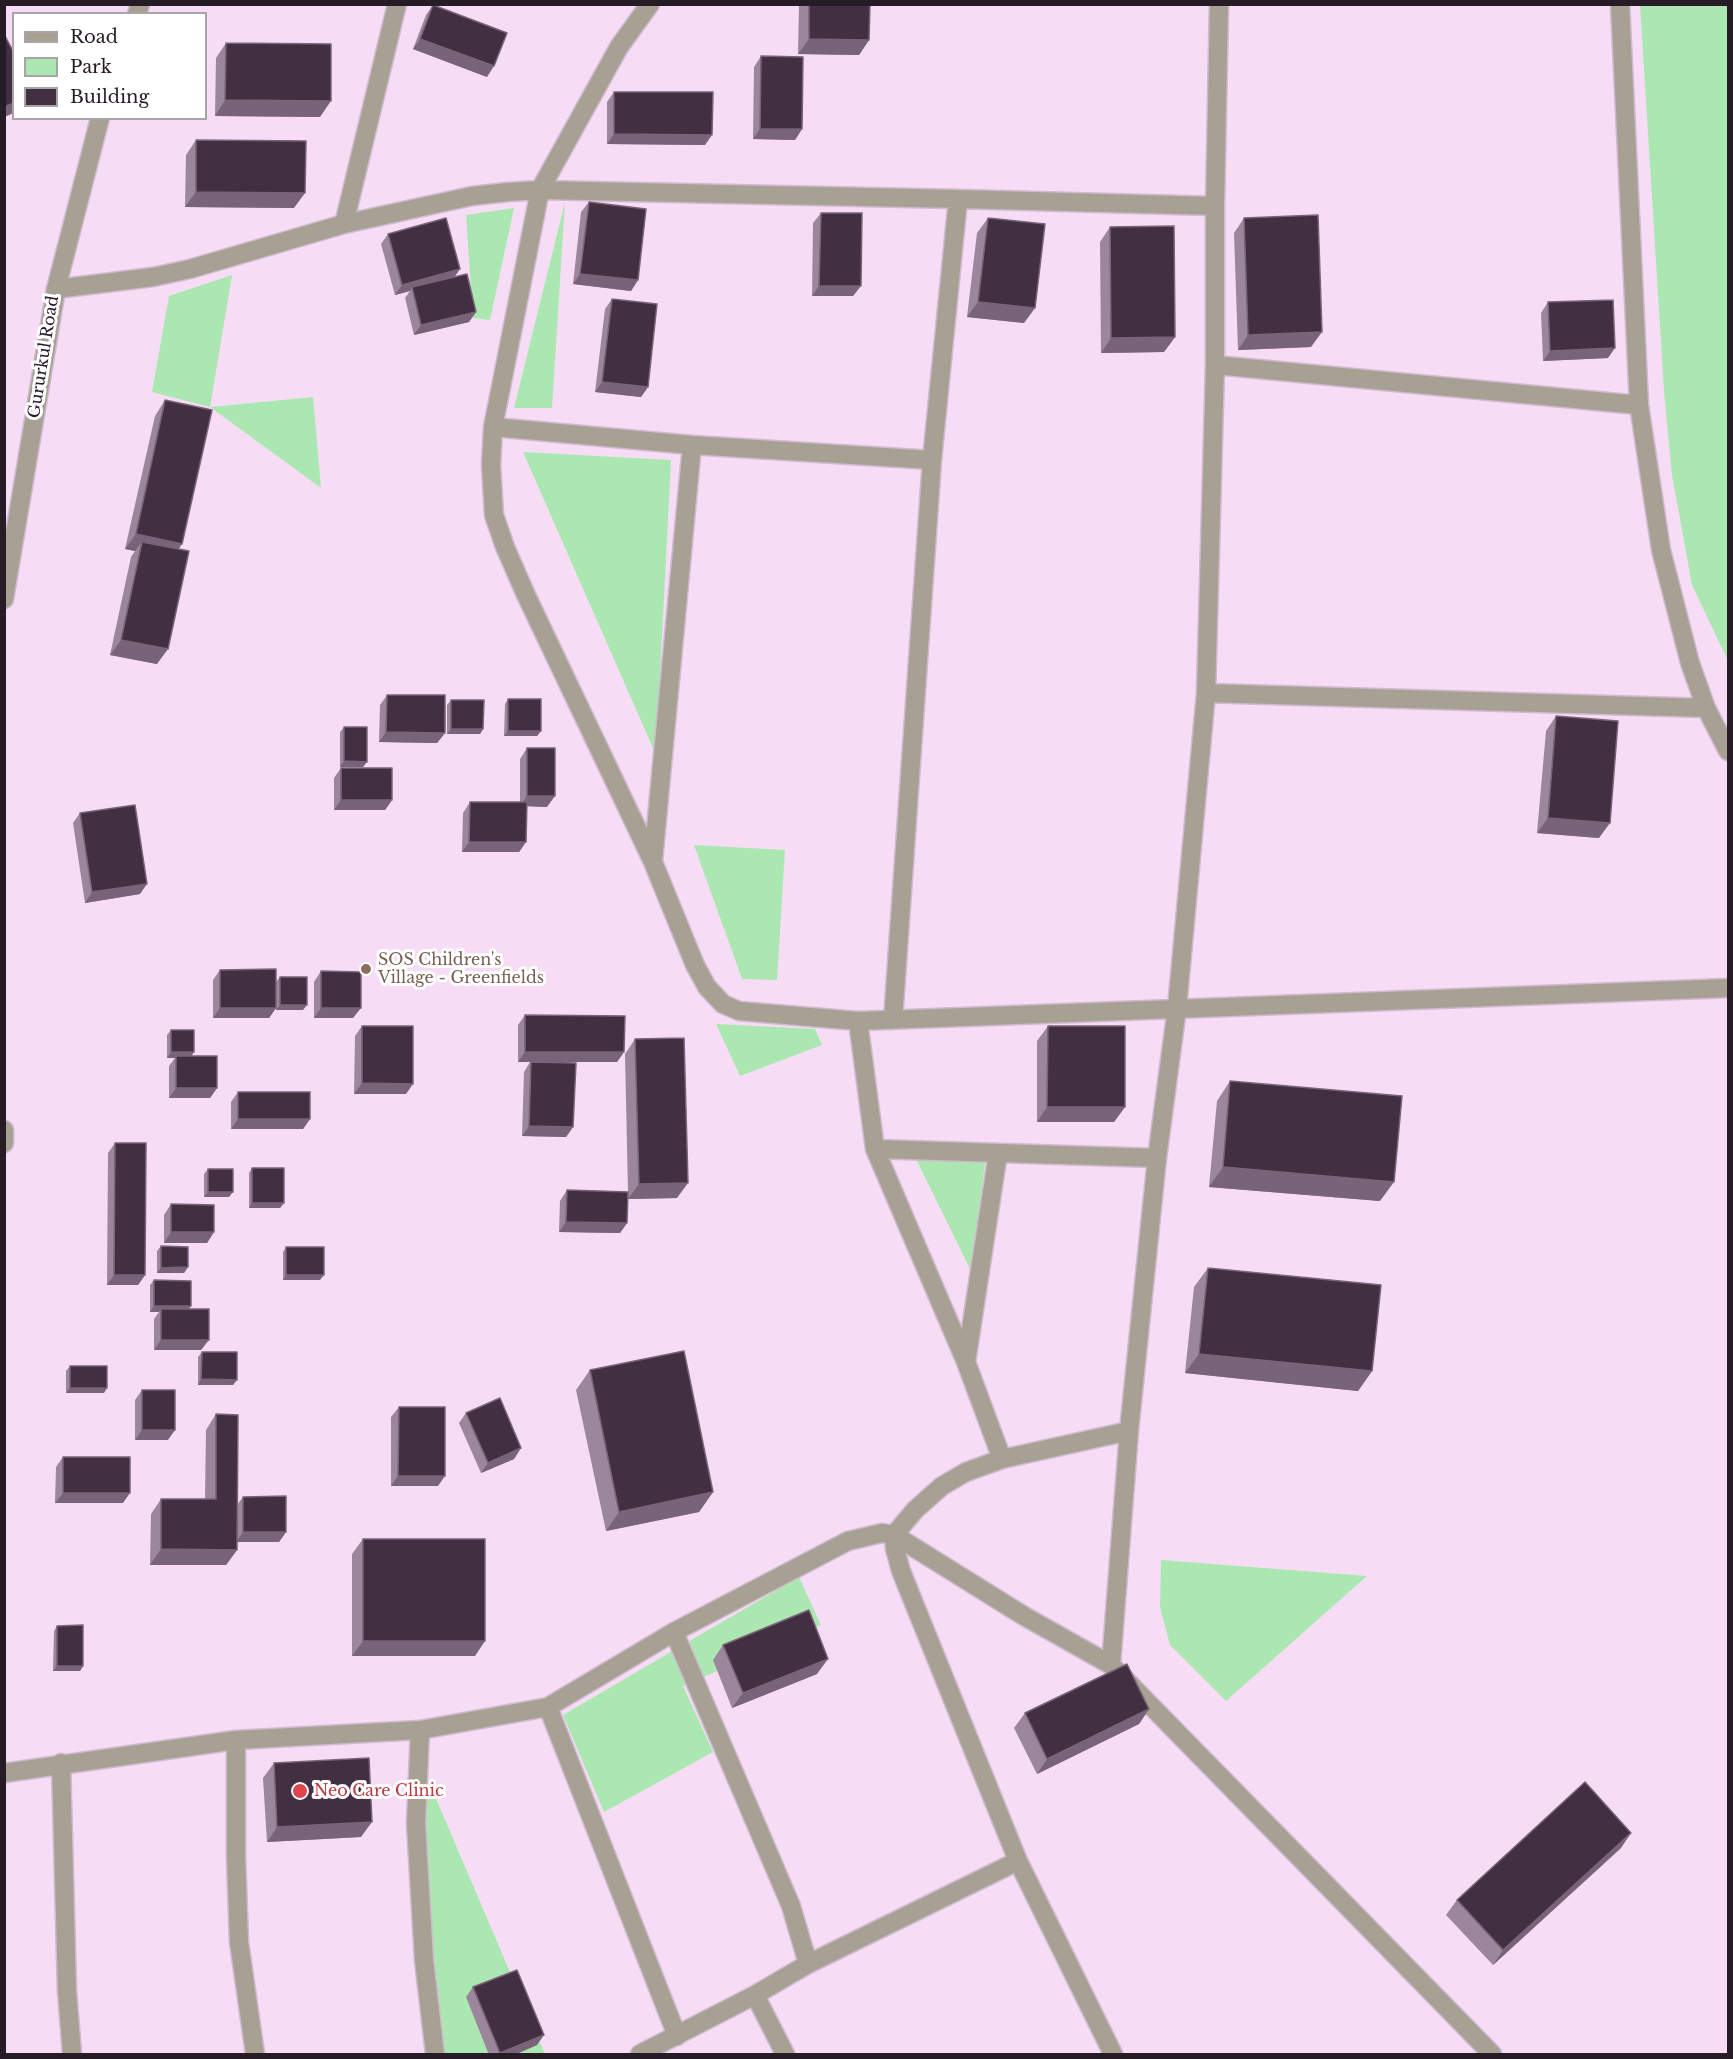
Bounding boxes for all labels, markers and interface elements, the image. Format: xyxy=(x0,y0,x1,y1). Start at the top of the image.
legend xyxy=(12,12,207,120)
text: Road xyxy=(70,26,118,48)
text: Park xyxy=(70,56,112,78)
text: Building xyxy=(70,86,149,108)
street label: Gururkul Road xyxy=(25,294,63,420)
place label: SOS Children's Village - Greenfields xyxy=(378,950,544,988)
marker: SOS Children's Village - Greenfields xyxy=(359,962,373,976)
place label: Neo Care Clinic xyxy=(314,1781,444,1801)
marker: Neo Care Clinic xyxy=(291,1782,309,1800)

